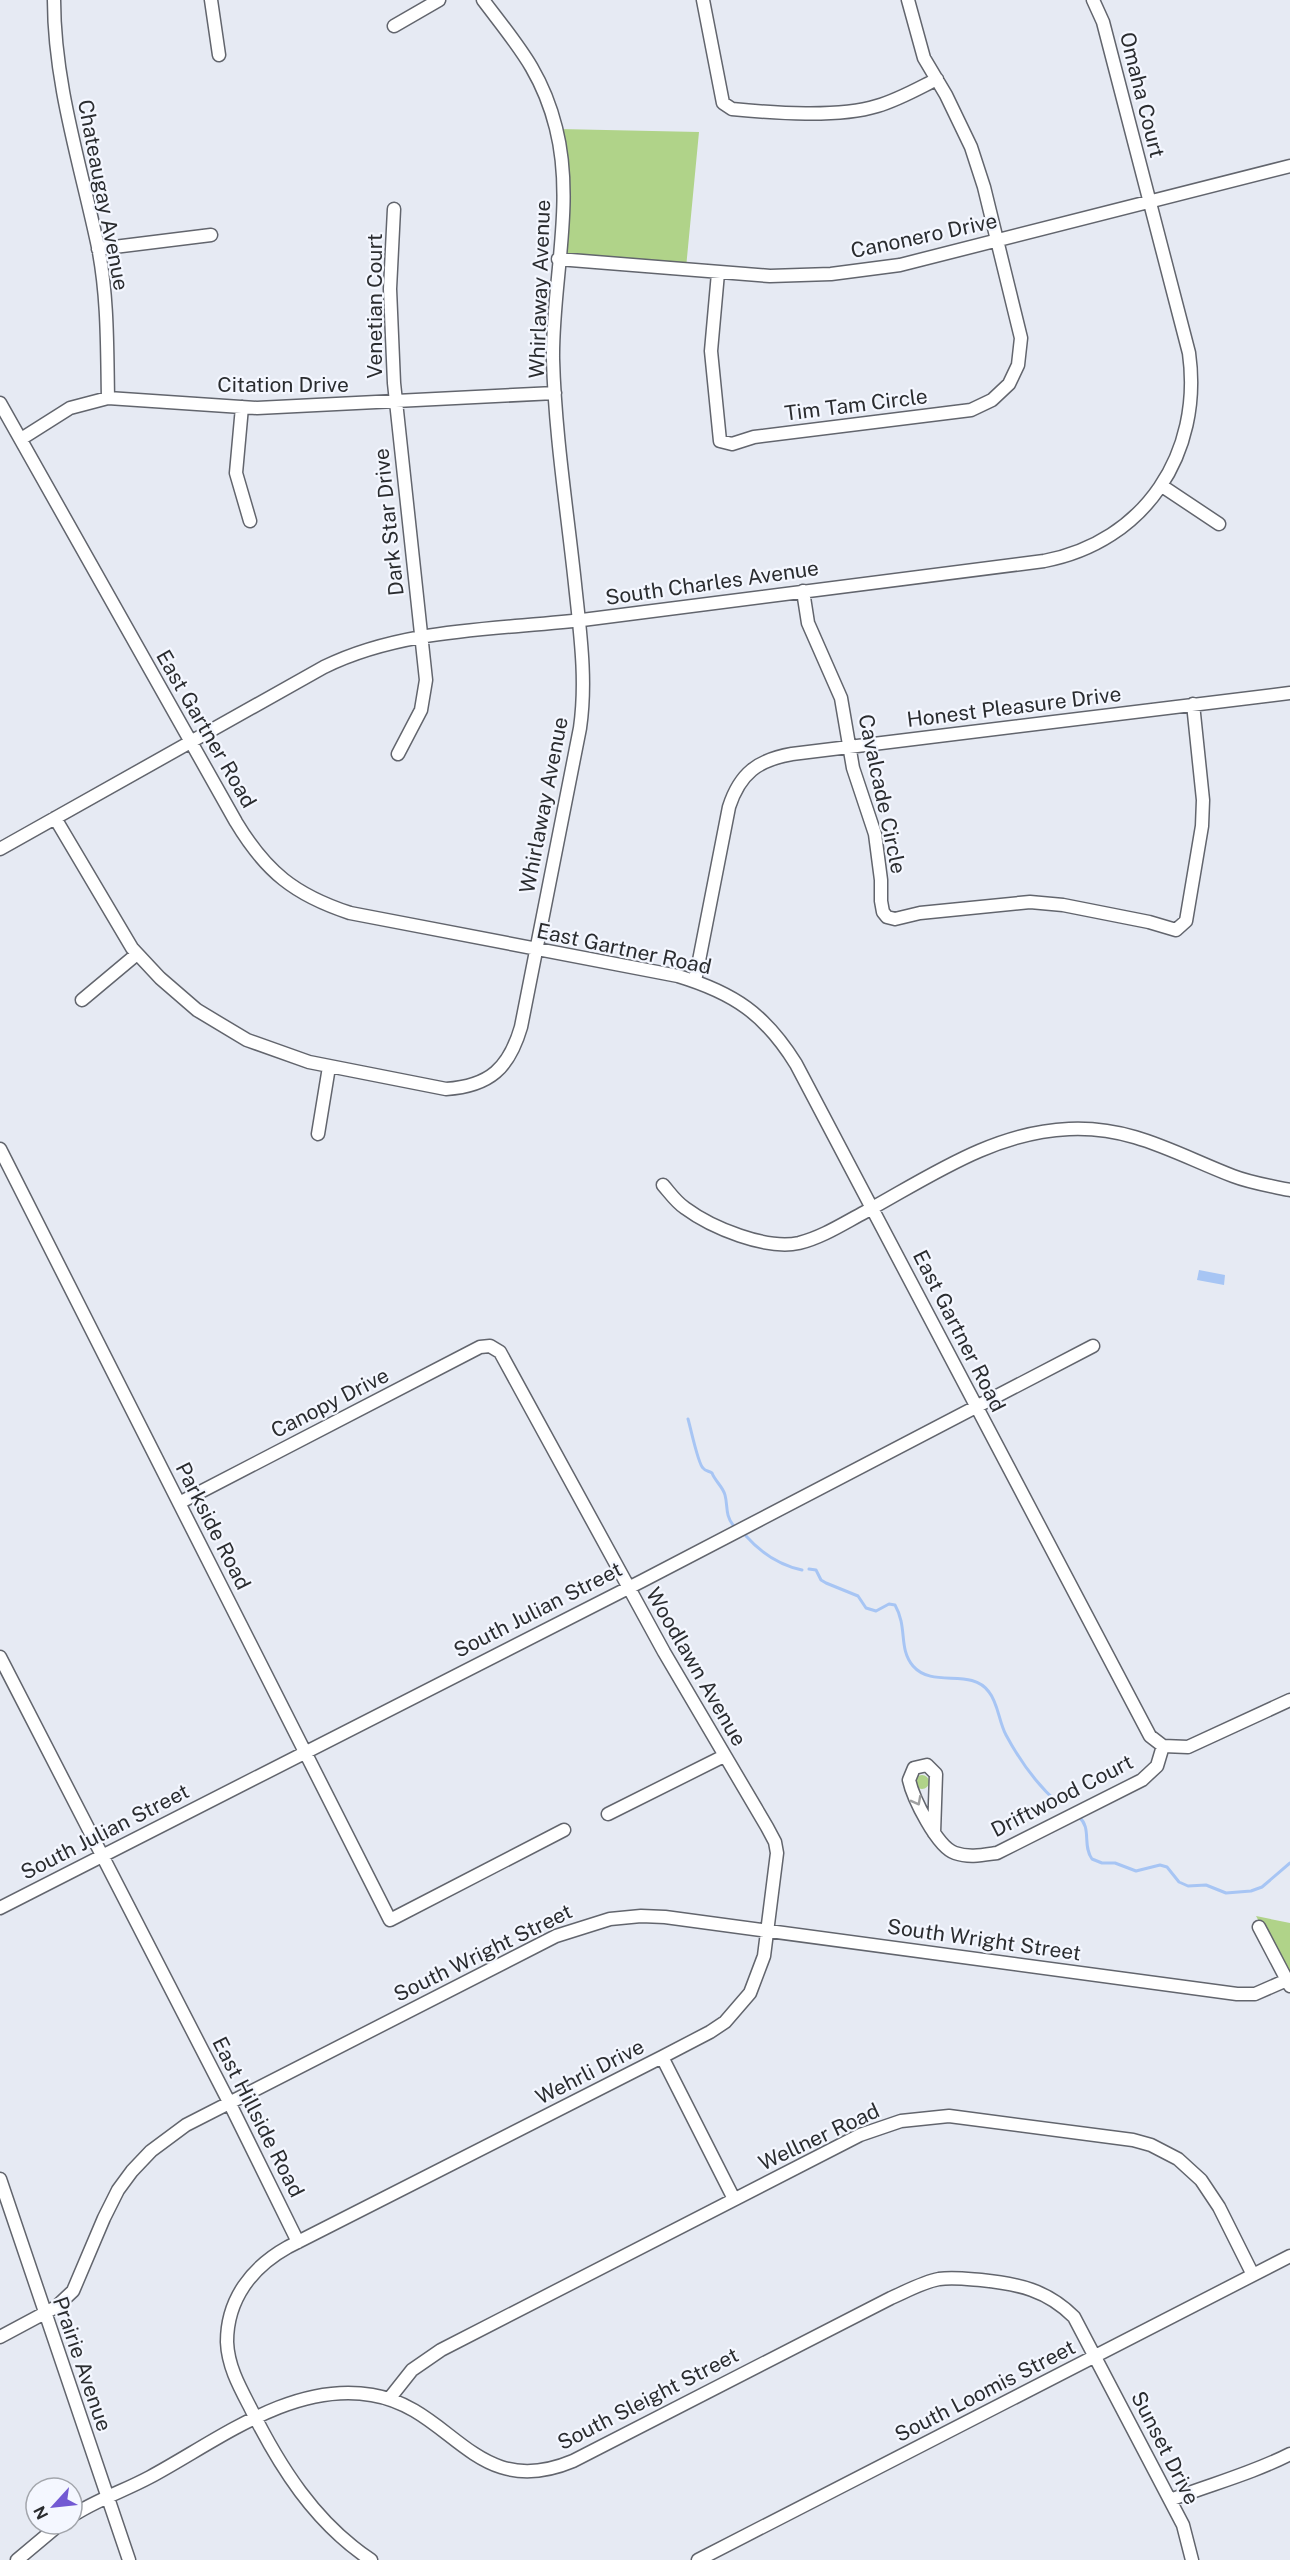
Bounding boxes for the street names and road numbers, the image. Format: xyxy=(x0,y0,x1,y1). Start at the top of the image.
street label: Omaha Court xyxy=(1115,30,1170,160)
street label: Chateaugay Avenue xyxy=(73,98,134,292)
street label: Whirlaway Avenue xyxy=(524,199,555,379)
street label: Canonero Drive xyxy=(848,208,999,263)
street label: Venetian Court xyxy=(362,233,387,379)
street label: Citation Drive xyxy=(217,372,349,397)
street label: Tim Tam Circle xyxy=(783,383,929,426)
street label: Dark Star Drive xyxy=(368,447,409,597)
street label: South Charles Avenue xyxy=(604,555,820,610)
street label: East Gartner Road xyxy=(151,645,262,812)
street label: Honest Pleasure Drive xyxy=(905,681,1123,732)
street label: Cavalcade Circle xyxy=(853,712,912,876)
street label: Whirlaway Avenue xyxy=(514,715,573,895)
street label: East Gartner Road xyxy=(534,918,714,979)
street label: East Gartner Road xyxy=(908,1246,1011,1416)
street label: Canopy Drive xyxy=(267,1362,393,1443)
street label: Parkside Road xyxy=(171,1458,256,1594)
street label: South Julian Street xyxy=(449,1556,626,1663)
street label: Woodlawn Avenue xyxy=(641,1583,752,1750)
street label: Driftwood Court xyxy=(987,1749,1137,1842)
street label: South Julian Street xyxy=(16,1778,193,1885)
street label: South Wright Street xyxy=(389,1898,576,2007)
street label: South Wright Street xyxy=(885,1914,1083,1965)
street label: East Hillside Road xyxy=(207,2032,310,2201)
street label: Wehrli Drive xyxy=(531,2034,648,2109)
street label: Wellner Road xyxy=(754,2098,883,2175)
street label: Prairie Avenue xyxy=(48,2293,117,2434)
street label: South Loomis Street xyxy=(890,2334,1079,2447)
street label: South Sleight Street xyxy=(553,2342,742,2455)
street label: Sunset Drive xyxy=(1126,2387,1205,2509)

